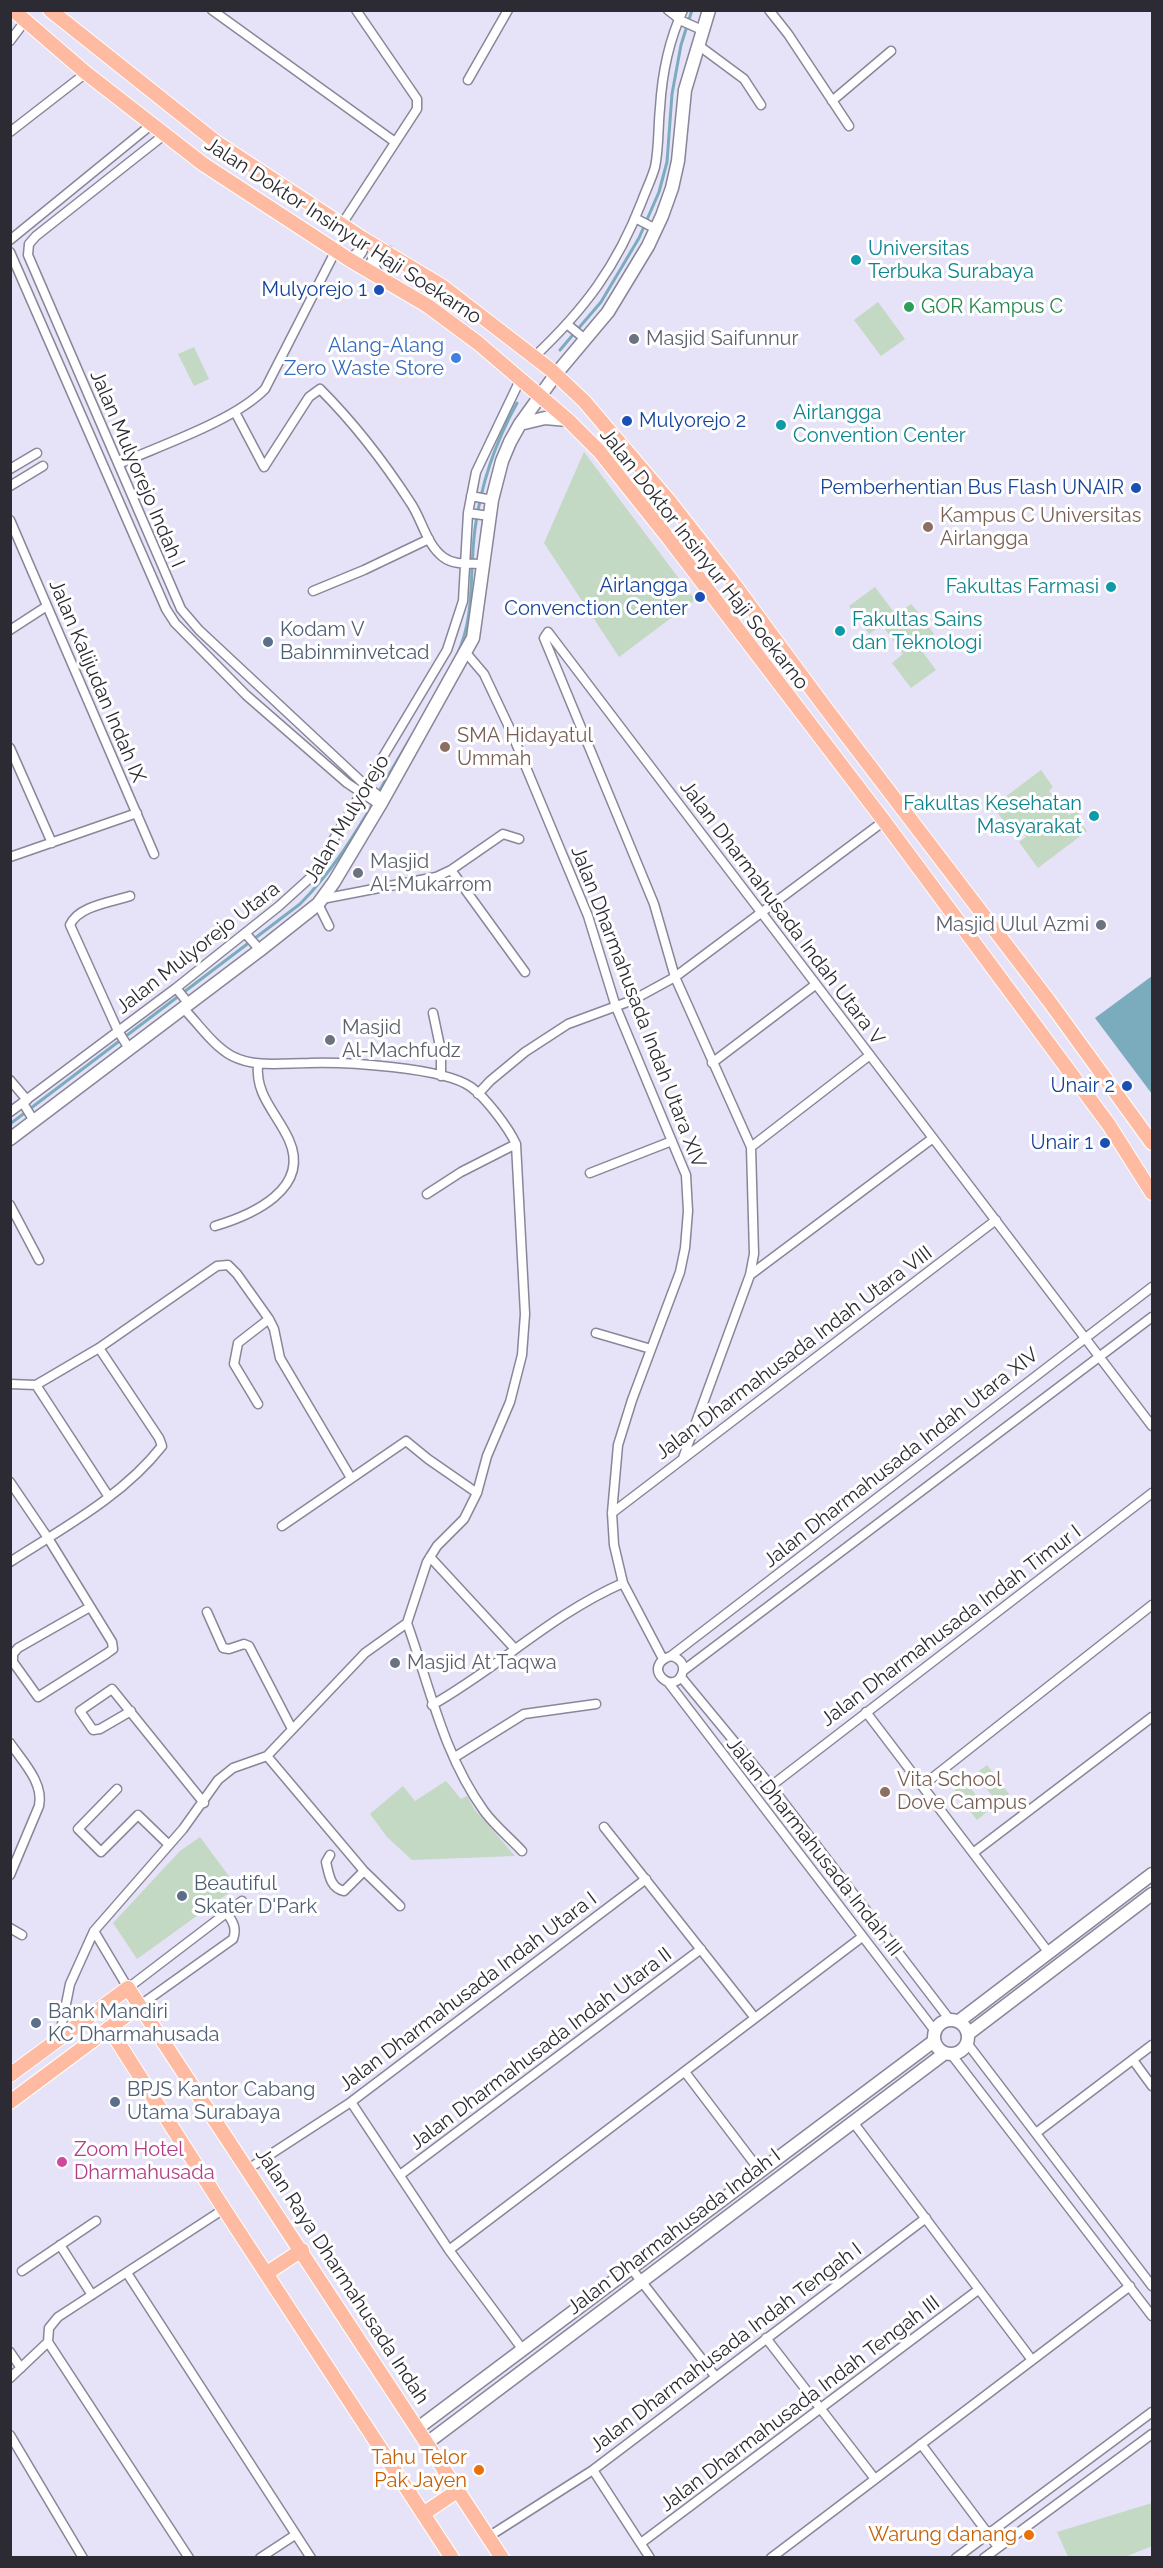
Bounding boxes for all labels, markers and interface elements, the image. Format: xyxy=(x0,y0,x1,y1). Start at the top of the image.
street label: Jalan Doktor Insinyur Haji Soekarno xyxy=(200,132,486,330)
place label: Universitas Terbuka Surabaya xyxy=(868,237,1034,284)
marker: Universitas Terbuka Surabaya xyxy=(849,253,863,267)
place label: Mulyorejo 1 xyxy=(262,278,367,302)
marker: Mulyorejo 1 xyxy=(372,283,386,297)
place label: GOR Kampus C xyxy=(921,295,1063,319)
marker: GOR Kampus C xyxy=(902,300,916,314)
place label: Masjid Saifunnur xyxy=(646,327,798,351)
marker: Masjid Saifunnur xyxy=(627,332,641,346)
place label: Alang-Alang Zero Waste Store xyxy=(284,334,444,381)
marker: Alang-Alang Zero Waste Store xyxy=(449,351,463,365)
street label: Jalan Mulyorejo Indah I xyxy=(85,367,189,571)
place label: Airlangga Convention Center xyxy=(793,401,966,448)
place label: Mulyorejo 2 xyxy=(639,409,746,433)
marker: Mulyorejo 2 xyxy=(620,414,634,428)
marker: Airlangga Convention Center xyxy=(774,418,788,432)
street label: Jalan Doktor Insinyur Haji Soekarno xyxy=(594,424,814,694)
place label: Pemberhentian Bus Flash UNAIR xyxy=(820,476,1124,500)
marker: Pemberhentian Bus Flash UNAIR xyxy=(1129,481,1143,495)
place label: Kampus C Universitas Airlangga xyxy=(940,504,1141,551)
marker: Kampus C Universitas Airlangga xyxy=(921,520,935,534)
place label: Airlangga Convenction Center xyxy=(504,574,688,621)
place label: Fakultas Farmasi xyxy=(946,575,1099,599)
street label: Jalan Kalijudan Indah IX xyxy=(43,576,151,786)
marker: Fakultas Farmasi xyxy=(1104,580,1118,594)
marker: Airlangga Convenction Center xyxy=(693,590,707,604)
place label: Fakultas Sains dan Teknologi xyxy=(852,608,982,655)
place label: Kodam V Babinminvetcad xyxy=(280,618,430,665)
marker: Fakultas Sains dan Teknologi xyxy=(833,624,847,638)
marker: Kodam V Babinminvetcad xyxy=(261,635,275,649)
place label: SMA Hidayatul Ummah xyxy=(457,724,593,771)
marker: SMA Hidayatul Ummah xyxy=(438,740,452,754)
street label: Jalan Mulyorejo xyxy=(299,751,395,887)
street label: Jalan Dharmahusada Indah Utara V xyxy=(675,776,889,1050)
place label: Fakultas Kesehatan Masyarakat xyxy=(903,792,1082,839)
marker: Fakultas Kesehatan Masyarakat xyxy=(1087,809,1101,823)
street label: Jalan Dharmahusada Indah Utara XIV xyxy=(565,843,711,1171)
place label: Masjid Al-Mukarrom xyxy=(370,850,492,897)
marker: Masjid Al-Mukarrom xyxy=(351,866,365,880)
street label: Jalan Mulyorejo Utara xyxy=(111,877,285,1019)
place label: Masjid Ulul Azmi xyxy=(936,913,1089,937)
marker: Masjid Ulul Azmi xyxy=(1094,918,1108,932)
place label: Masjid Al-Machfudz xyxy=(342,1016,461,1063)
marker: Masjid Al-Machfudz xyxy=(323,1033,337,1047)
place label: Unair 2 xyxy=(1051,1074,1115,1098)
marker: Unair 2 xyxy=(1120,1079,1134,1093)
place label: Unair 1 xyxy=(1030,1131,1093,1155)
marker: Unair 1 xyxy=(1098,1136,1112,1150)
street label: Jalan Dharmahusada Indah Utara VIII xyxy=(651,1241,937,1465)
street label: Jalan Dharmahusada Indah Utara XIV xyxy=(759,1343,1043,1573)
street label: Jalan Dharmahusada Indah Timur I xyxy=(816,1520,1086,1732)
place label: Masjid At Taqwa xyxy=(407,1651,557,1675)
marker: Masjid At Taqwa xyxy=(388,1656,402,1670)
street label: Jalan Dharmahusada Indah III xyxy=(721,1733,907,1961)
place label: Vita School Dove Campus xyxy=(897,1768,1027,1815)
marker: Vita School Dove Campus xyxy=(878,1785,892,1799)
place label: Beautiful Skater D'Park xyxy=(194,1872,317,1919)
street label: Jalan Dharmahusada Indah Utara I xyxy=(334,1887,602,2097)
marker: Beautiful Skater D'Park xyxy=(175,1889,189,1903)
street label: Jalan Dharmahusada Indah Utara II xyxy=(405,1943,677,2155)
place label: Bank Mandiri KC Dharmahusada xyxy=(48,2000,219,2047)
marker: Bank Mandiri KC Dharmahusada xyxy=(29,2016,43,2030)
place label: BPJS Kantor Cabang Utama Surabaya xyxy=(127,2078,315,2125)
marker: BPJS Kantor Cabang Utama Surabaya xyxy=(108,2095,122,2109)
place label: Zoom Hotel Dharmahusada xyxy=(74,2138,215,2185)
street label: Jalan Raya Dharmahusada Indah xyxy=(250,2143,434,2409)
street label: Jalan Dharmahusada Indah I xyxy=(563,2144,785,2320)
marker: Zoom Hotel Dharmahusada xyxy=(55,2155,69,2169)
street label: Jalan Dharmahusada Indah Tengah I xyxy=(585,2238,867,2458)
street label: Jalan Dharmahusada Indah Tengah III xyxy=(655,2291,945,2517)
place label: Tahu Telor Pak Jayen xyxy=(371,2446,467,2493)
marker: Tahu Telor Pak Jayen xyxy=(472,2463,486,2477)
place label: Warung danang xyxy=(868,2523,1017,2547)
marker: Warung danang xyxy=(1022,2528,1036,2542)

